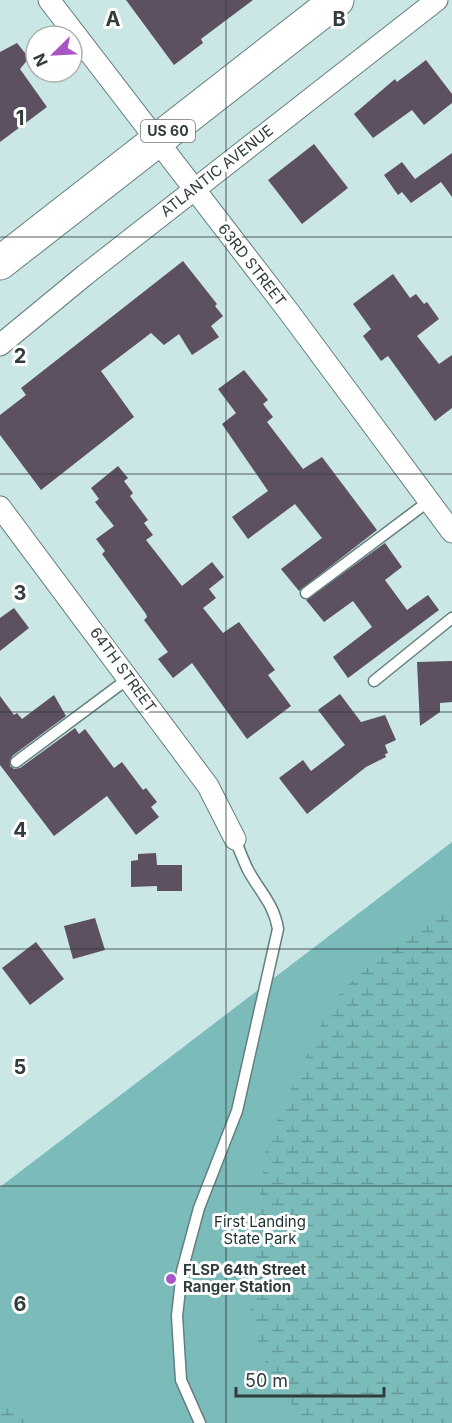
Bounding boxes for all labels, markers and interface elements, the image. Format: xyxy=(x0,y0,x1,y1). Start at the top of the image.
text: A xyxy=(106,7,121,31)
text: B xyxy=(332,7,346,31)
north arrow xyxy=(24,24,84,84)
text: N xyxy=(29,50,52,70)
text: 1 xyxy=(16,106,24,130)
road number: US 60 xyxy=(141,120,195,142)
street label: ATLANTIC AVENUE xyxy=(156,121,277,221)
street label: 63RD STREET xyxy=(214,219,291,310)
text: 2 xyxy=(14,344,26,368)
text: 3 xyxy=(14,581,26,605)
street label: 64TH STREET xyxy=(86,623,161,716)
text: 4 xyxy=(13,818,27,842)
text: 5 xyxy=(14,1055,26,1079)
park label: First Landing State Park xyxy=(214,1212,306,1248)
place label: FLSP 64th Street Ranger Station xyxy=(183,1260,307,1296)
marker: FLSP 64th Street Ranger Station xyxy=(164,1272,178,1286)
text: 6 xyxy=(14,1292,27,1316)
scale bar xyxy=(236,1360,384,1398)
text: 50 m xyxy=(245,1370,288,1391)

